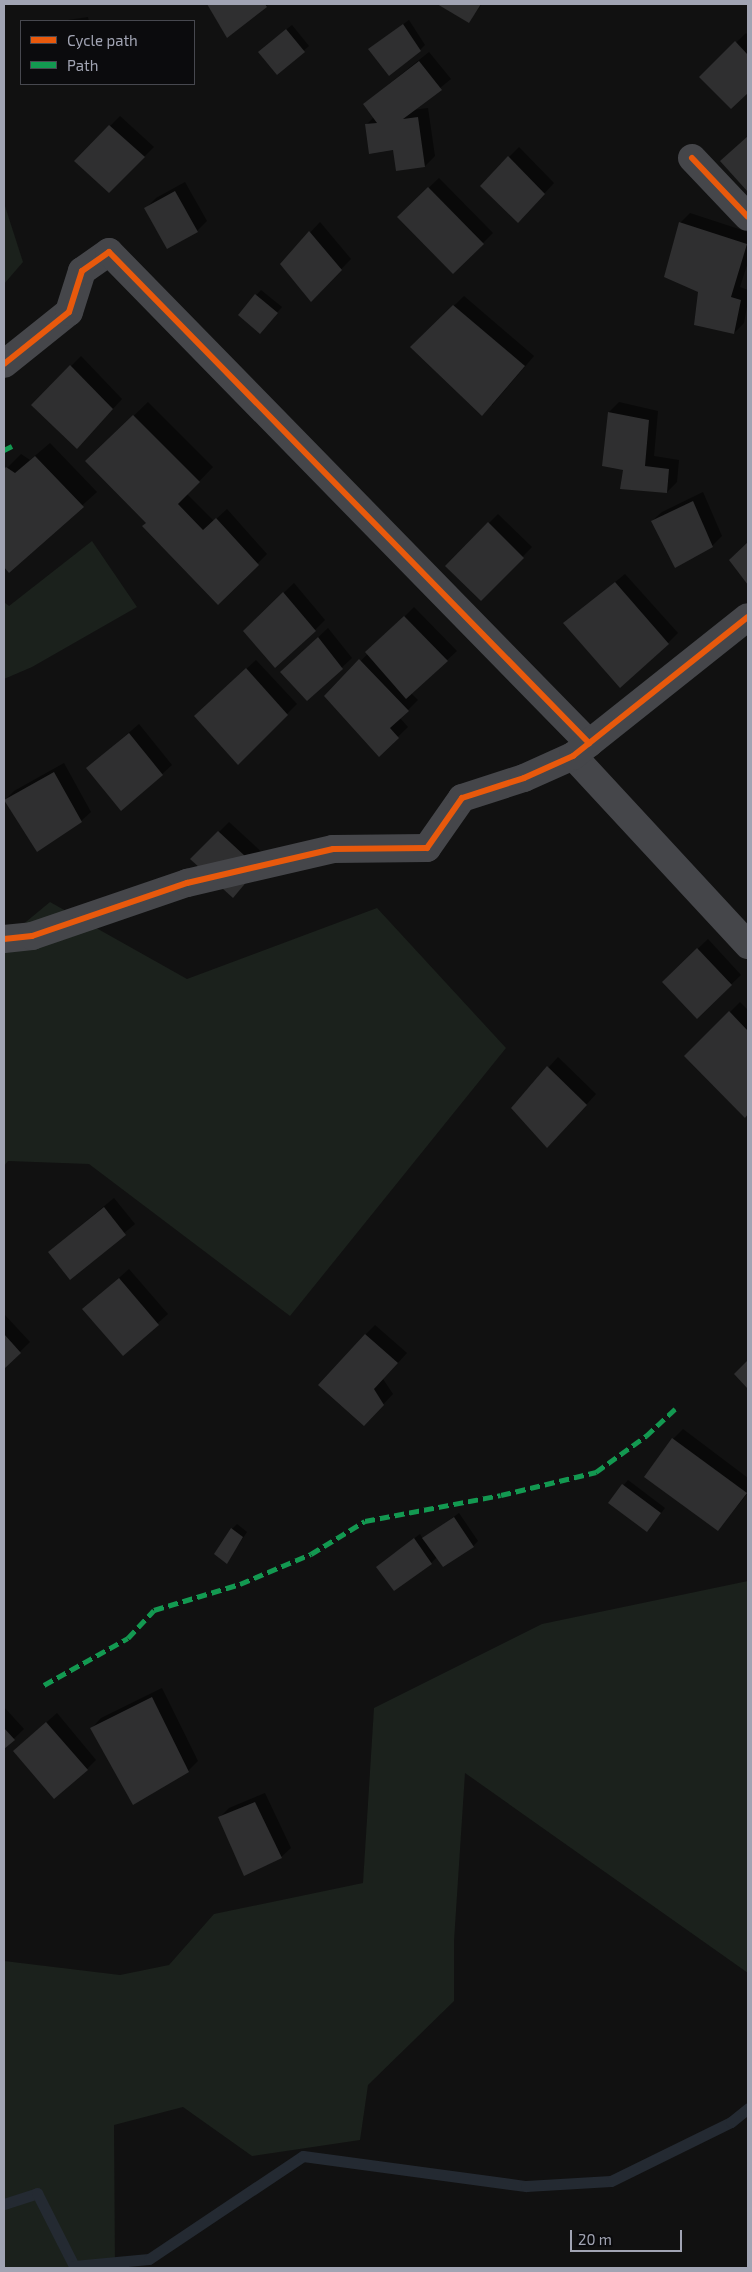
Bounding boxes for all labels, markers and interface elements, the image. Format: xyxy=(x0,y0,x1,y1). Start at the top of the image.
legend xyxy=(20,20,195,85)
text: Cycle path xyxy=(67,31,138,49)
text: Path xyxy=(67,56,98,74)
scale bar xyxy=(572,2220,684,2252)
text: 20 m xyxy=(578,2230,612,2248)

